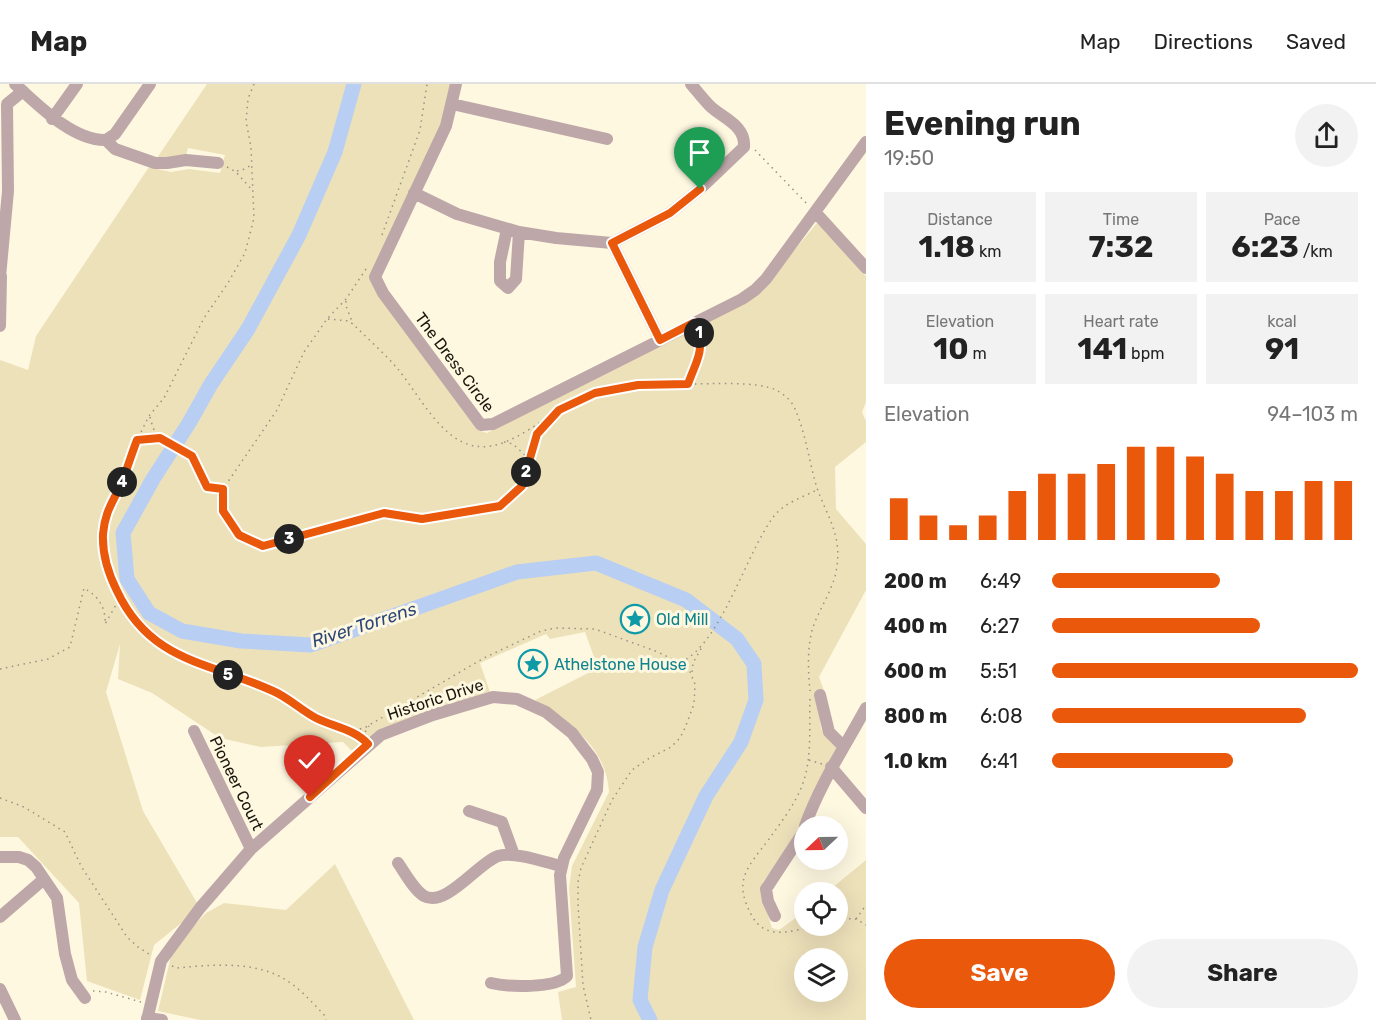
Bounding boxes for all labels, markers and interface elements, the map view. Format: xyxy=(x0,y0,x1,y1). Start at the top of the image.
text: Map xyxy=(30,25,87,58)
text: Map xyxy=(1080,29,1121,54)
text: Directions xyxy=(1154,29,1253,54)
text: Saved xyxy=(1286,29,1346,54)
text: Evening run xyxy=(884,104,1081,143)
button: share xyxy=(1295,104,1358,167)
pin xyxy=(674,127,725,189)
icon: arrive xyxy=(683,136,716,169)
text: 19:50 xyxy=(884,146,934,170)
text: Distance xyxy=(927,210,993,229)
text: Time xyxy=(1103,210,1139,229)
text: Pace xyxy=(1264,210,1300,229)
text: 1.18 xyxy=(918,229,975,265)
text: 7:32 xyxy=(1088,229,1154,265)
text: 6:23 xyxy=(1231,229,1299,265)
text: km xyxy=(975,242,1002,261)
text: /km xyxy=(1299,242,1333,261)
street label: The Dress Circle xyxy=(411,309,498,416)
text: Elevation xyxy=(926,312,994,331)
text: Heart rate xyxy=(1083,312,1159,331)
text: kcal xyxy=(1267,312,1297,331)
pin: 1 xyxy=(684,318,714,348)
text: 1 xyxy=(695,323,703,342)
text: 10 xyxy=(933,331,969,367)
text: 141 xyxy=(1078,331,1127,367)
text: 91 xyxy=(1265,331,1299,367)
text: m xyxy=(969,344,987,363)
text: bpm xyxy=(1127,344,1164,363)
text: Elevation xyxy=(884,402,970,426)
text: 94–103 m xyxy=(1267,402,1358,426)
pin: 2 xyxy=(511,457,541,487)
text: 2 xyxy=(521,462,531,481)
pin: 4 xyxy=(107,467,137,497)
text: 4 xyxy=(117,472,127,491)
pin: 3 xyxy=(274,524,304,554)
text: 3 xyxy=(284,529,294,548)
text: 200 m xyxy=(884,569,947,593)
text: 6:49 xyxy=(980,569,1021,593)
water label: River Torrens xyxy=(309,598,419,652)
place icon: Old Mill xyxy=(619,603,651,635)
place label: Old Mill xyxy=(656,610,709,629)
text: 400 m xyxy=(884,614,947,638)
text: 6:27 xyxy=(980,614,1019,638)
place icon: Athelstone House xyxy=(517,648,549,680)
place label: Athelstone House xyxy=(554,655,687,674)
text: 600 m xyxy=(884,659,947,683)
text: 5:51 xyxy=(980,659,1017,683)
pin: 5 xyxy=(213,660,243,690)
text: 5 xyxy=(223,665,233,684)
street label: Historic Drive xyxy=(385,675,486,724)
text: 800 m xyxy=(884,704,947,728)
text: 6:08 xyxy=(980,704,1023,728)
street label: Pioneer Court xyxy=(206,733,268,833)
pin xyxy=(284,735,335,797)
icon: check xyxy=(293,744,326,777)
text: 1.0 km xyxy=(884,749,947,773)
text: 6:41 xyxy=(980,749,1018,773)
north arrow xyxy=(794,816,848,870)
map controls xyxy=(794,816,848,1002)
button: locate xyxy=(794,882,848,936)
button: Save xyxy=(884,939,1115,1008)
button: Share xyxy=(1127,939,1358,1008)
button: layers xyxy=(794,948,848,1002)

